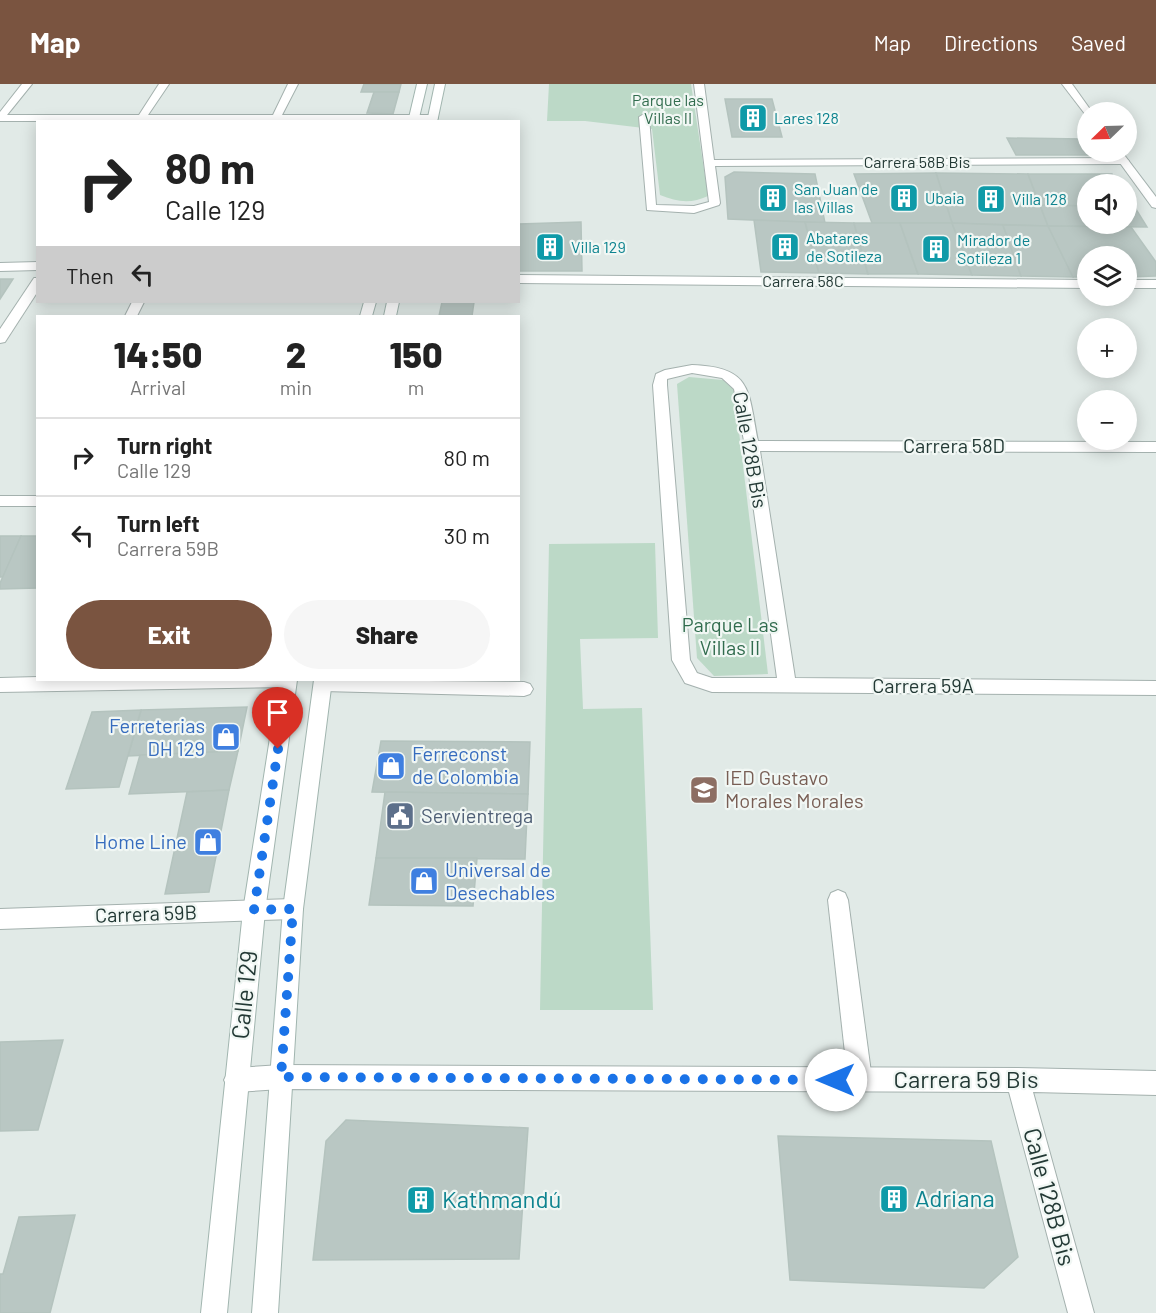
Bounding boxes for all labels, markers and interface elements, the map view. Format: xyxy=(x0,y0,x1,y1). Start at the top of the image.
text: Map xyxy=(30,25,81,59)
text: Map xyxy=(874,30,911,55)
text: Directions xyxy=(944,30,1038,55)
text: Saved xyxy=(1071,30,1126,55)
park label: Parque las Villas II xyxy=(632,90,704,127)
building icon: Lares 128 xyxy=(737,102,769,134)
north arrow xyxy=(1077,102,1137,162)
map controls xyxy=(1077,102,1137,450)
place label: Lares 128 xyxy=(774,108,839,127)
text: 80 m xyxy=(165,142,255,192)
icon: right xyxy=(66,144,144,222)
street label: Carrera 58B Bis xyxy=(864,152,970,171)
button: sound xyxy=(1077,174,1137,234)
place label: San Juan de las Villas xyxy=(794,179,878,216)
building icon: San Juan de las Villas xyxy=(757,182,789,214)
building icon: Ubaia xyxy=(888,182,920,214)
building icon: Villa 128 xyxy=(975,183,1007,215)
place label: Ubaia xyxy=(925,188,965,207)
place label: Villa 128 xyxy=(1012,189,1067,208)
text: Calle 129 xyxy=(165,193,265,225)
place label: Abatares de Sotileza xyxy=(806,228,882,265)
place label: Mirador de Sotileza 1 xyxy=(957,230,1030,267)
building icon: Villa 129 xyxy=(534,231,566,263)
building icon: Abatares de Sotileza xyxy=(769,231,801,263)
building icon: Mirador de Sotileza 1 xyxy=(920,233,952,265)
place label: Villa 129 xyxy=(571,237,626,256)
button: layers xyxy=(1077,246,1137,306)
icon: left xyxy=(126,258,159,291)
text: Then xyxy=(66,262,114,288)
street label: Carrera 58C xyxy=(762,271,844,290)
button: + xyxy=(1077,318,1137,378)
text: 14:50 xyxy=(113,332,202,375)
text: 2 xyxy=(286,332,306,375)
text: 150 xyxy=(390,332,443,375)
text: Arrival xyxy=(130,375,186,399)
text: min xyxy=(280,375,312,399)
text: m xyxy=(408,375,424,399)
street label: Calle 128B Bis xyxy=(729,390,773,510)
button: − xyxy=(1077,390,1137,450)
text: Turn right xyxy=(117,432,212,458)
street label: Carrera 58D xyxy=(903,433,1005,457)
icon: right xyxy=(66,441,99,474)
text: 80 m xyxy=(444,444,490,470)
text: Calle 129 xyxy=(117,458,191,482)
text: Turn left xyxy=(117,510,200,536)
icon: left xyxy=(66,519,99,552)
text: 30 m xyxy=(444,522,490,548)
text: Carrera 59B xyxy=(117,536,219,560)
button: Exit xyxy=(66,600,272,669)
button: Share xyxy=(284,600,490,669)
park label: Parque Las Villas II xyxy=(682,612,778,659)
street label: Carrera 59A xyxy=(872,673,974,697)
pin xyxy=(252,687,303,749)
icon: arrive xyxy=(261,696,294,729)
place label: Ferreterias DH 129 xyxy=(109,713,205,760)
shop icon: Ferreterias DH 129 xyxy=(210,721,242,753)
place label: Ferreconst de Colombia xyxy=(412,741,519,788)
shop icon: Ferreconst de Colombia xyxy=(375,750,407,782)
place label: IED Gustavo Morales Morales xyxy=(725,765,864,812)
school or university icon: IED Gustavo Morales Morales xyxy=(688,774,720,806)
public building icon: Servientrega xyxy=(384,800,416,832)
place label: Servientrega xyxy=(421,803,533,827)
shop icon: Home Line xyxy=(192,826,224,858)
place label: Home Line xyxy=(94,829,187,853)
place label: Universal de Desechables xyxy=(445,857,555,904)
shop icon: Universal de Desechables xyxy=(408,865,440,897)
street label: Carrera 59B xyxy=(95,899,197,927)
street label: Calle 129 xyxy=(224,949,263,1041)
position arrow xyxy=(804,1048,868,1112)
street label: Carrera 59 Bis xyxy=(894,1064,1038,1093)
street label: Calle 128B Bis xyxy=(1018,1124,1083,1269)
building icon: Adriana xyxy=(878,1183,910,1215)
place label: Adriana xyxy=(915,1183,995,1212)
building icon: Kathmandú xyxy=(405,1184,437,1216)
place label: Kathmandú xyxy=(442,1184,561,1213)

